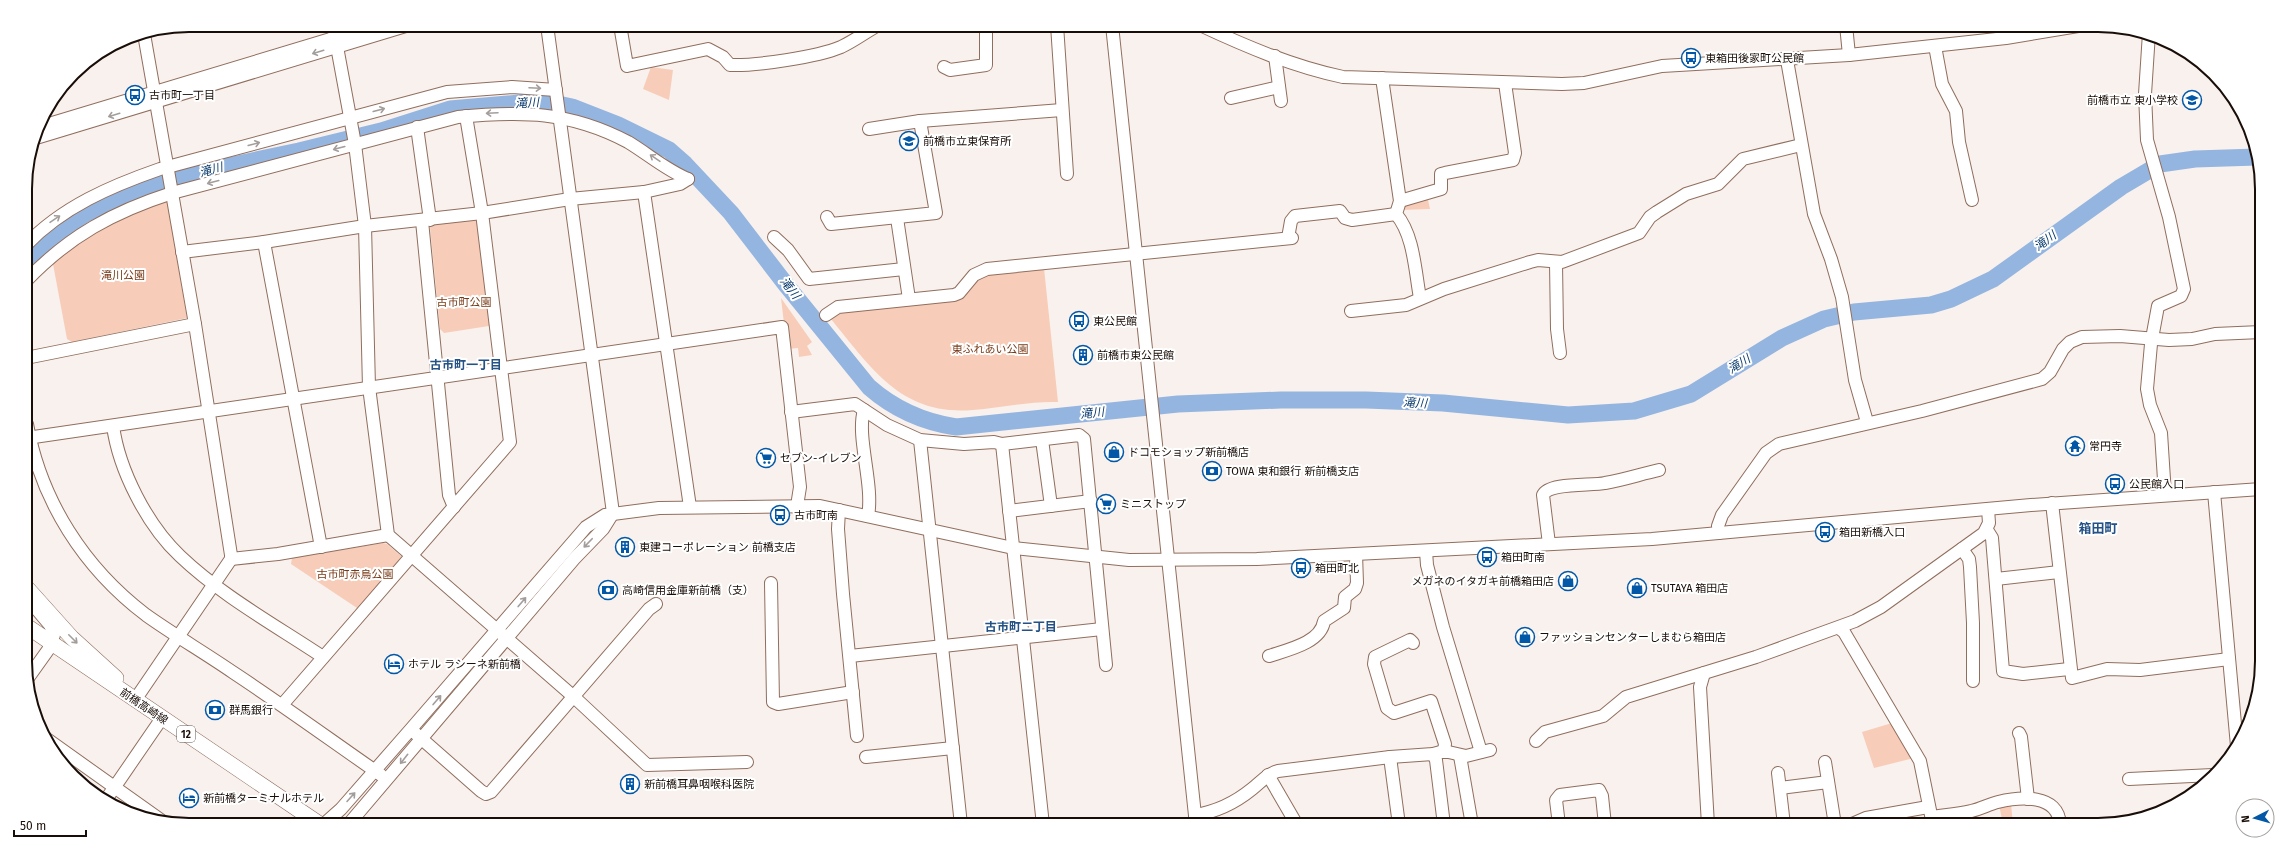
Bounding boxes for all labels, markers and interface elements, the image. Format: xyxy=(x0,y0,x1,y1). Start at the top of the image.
bus stop icon: 東箱田後家町公民館 xyxy=(1680,47,1702,69)
one-way arrow xyxy=(312,49,325,56)
place label: 東箱田後家町公民館 xyxy=(1705,52,1804,65)
bus stop icon: 古市町一丁目 xyxy=(124,84,146,106)
one-way arrow xyxy=(528,84,541,92)
place label: 古市町一丁目 xyxy=(149,89,215,102)
school or university icon: 前橋市立 東小学校 xyxy=(2181,89,2203,111)
place label: 前橋市立 東小学校 xyxy=(2087,94,2178,107)
water label: 滝川 xyxy=(515,95,541,111)
one-way arrow xyxy=(373,106,386,113)
one-way arrow xyxy=(486,110,499,117)
one-way arrow xyxy=(107,112,120,119)
school or university icon: 前橋市立東保育所 xyxy=(898,130,920,152)
place label: 前橋市立東保育所 xyxy=(923,135,1012,148)
one-way arrow xyxy=(247,139,260,147)
one-way arrow xyxy=(332,145,345,153)
one-way arrow xyxy=(649,154,661,162)
water label: 滝川 xyxy=(198,160,226,180)
one-way arrow xyxy=(207,179,220,186)
one-way arrow xyxy=(49,215,60,223)
water label: 滝川 xyxy=(2031,227,2060,254)
park label: 滝川公園 xyxy=(101,269,145,282)
water label: 滝川 xyxy=(777,274,804,303)
park label: 古市町公園 xyxy=(437,296,492,309)
bus stop icon: 東公民館 xyxy=(1068,310,1090,332)
place label: 東公民館 xyxy=(1093,315,1137,328)
park label: 東ふれあい公園 xyxy=(952,343,1029,356)
building icon: 前橋市東公民館 xyxy=(1072,344,1094,366)
place label: 前橋市東公民館 xyxy=(1097,349,1174,362)
water label: 滝川 xyxy=(1725,351,1755,376)
district label: 古市町一丁目 xyxy=(430,358,502,372)
water label: 滝川 xyxy=(1403,395,1429,411)
water label: 滝川 xyxy=(1079,405,1107,421)
temple icon: 常円寺 xyxy=(2064,435,2086,457)
place label: 常円寺 xyxy=(2089,440,2122,453)
shop icon: ドコモショップ新前橋店 xyxy=(1103,441,1125,463)
place label: ドコモショップ新前橋店 xyxy=(1128,446,1249,459)
supermarket icon: セブン-イレブン xyxy=(755,447,777,469)
place label: セブン-イレブン xyxy=(780,452,861,465)
bank icon: TOWA 東和銀行 新前橋支店 xyxy=(1201,460,1223,482)
place label: TOWA 東和銀行 新前橋支店 xyxy=(1226,465,1359,478)
bus stop icon: 公民館入口 xyxy=(2104,473,2126,495)
place label: 公民館入口 xyxy=(2129,478,2184,491)
supermarket icon: ミニストップ xyxy=(1095,493,1117,515)
place label: ミニストップ xyxy=(1120,498,1186,511)
bus stop icon: 古市町南 xyxy=(769,504,791,526)
place label: 古市町南 xyxy=(794,509,838,522)
bus stop icon: 箱田新橋入口 xyxy=(1814,521,1836,543)
district label: 箱田町 xyxy=(2078,521,2118,536)
place label: 箱田新橋入口 xyxy=(1839,526,1905,539)
building icon: 東建コーポレーション 前橋支店 xyxy=(614,536,636,558)
one-way arrow xyxy=(583,538,593,548)
place label: 東建コーポレーション 前橋支店 xyxy=(639,541,796,554)
bus stop icon: 箱田町南 xyxy=(1476,546,1498,568)
place label: 箱田町南 xyxy=(1501,551,1545,564)
bus stop icon: 箱田町北 xyxy=(1290,557,1312,579)
place label: 箱田町北 xyxy=(1315,562,1359,575)
park label: 古市町赤烏公園 xyxy=(317,568,394,581)
shop icon: メガネのイタガキ前橋箱田店 xyxy=(1557,570,1579,592)
place label: メガネのイタガキ前橋箱田店 xyxy=(1411,575,1554,588)
shop icon: TSUTAYA 箱田店 xyxy=(1626,577,1648,599)
bank icon: 高崎信用金庫新前橋（支） xyxy=(597,579,619,601)
place label: TSUTAYA 箱田店 xyxy=(1651,582,1728,595)
place label: 高崎信用金庫新前橋（支） xyxy=(622,584,754,597)
one-way arrow xyxy=(517,597,527,607)
district label: 古市町二丁目 xyxy=(985,620,1057,634)
shop icon: ファッションセンターしまむら箱田店 xyxy=(1514,626,1536,648)
place label: ファッションセンターしまむら箱田店 xyxy=(1539,631,1726,644)
one-way arrow xyxy=(68,634,78,643)
hotel icon: ホテル ラシーネ新前橋 xyxy=(383,653,405,675)
place label: ホテル ラシーネ新前橋 xyxy=(408,658,521,671)
street label: 前橋高崎線 xyxy=(117,686,170,727)
one-way arrow xyxy=(432,695,441,705)
bank icon: 群馬銀行 xyxy=(204,699,226,721)
place label: 群馬銀行 xyxy=(229,704,273,717)
road number: 12 xyxy=(177,726,195,742)
one-way arrow xyxy=(399,753,408,764)
building icon: 新前橋耳鼻咽喉科医院 xyxy=(619,773,641,795)
place label: 新前橋耳鼻咽喉科医院 xyxy=(644,778,754,791)
hotel icon: 新前橋ターミナルホテル xyxy=(178,787,200,809)
place label: 新前橋ターミナルホテル xyxy=(203,792,324,805)
one-way arrow xyxy=(346,792,355,803)
north arrow xyxy=(2235,798,2275,838)
scale bar xyxy=(14,812,86,838)
text: N xyxy=(2239,815,2252,823)
text: 50 m xyxy=(20,819,46,833)

